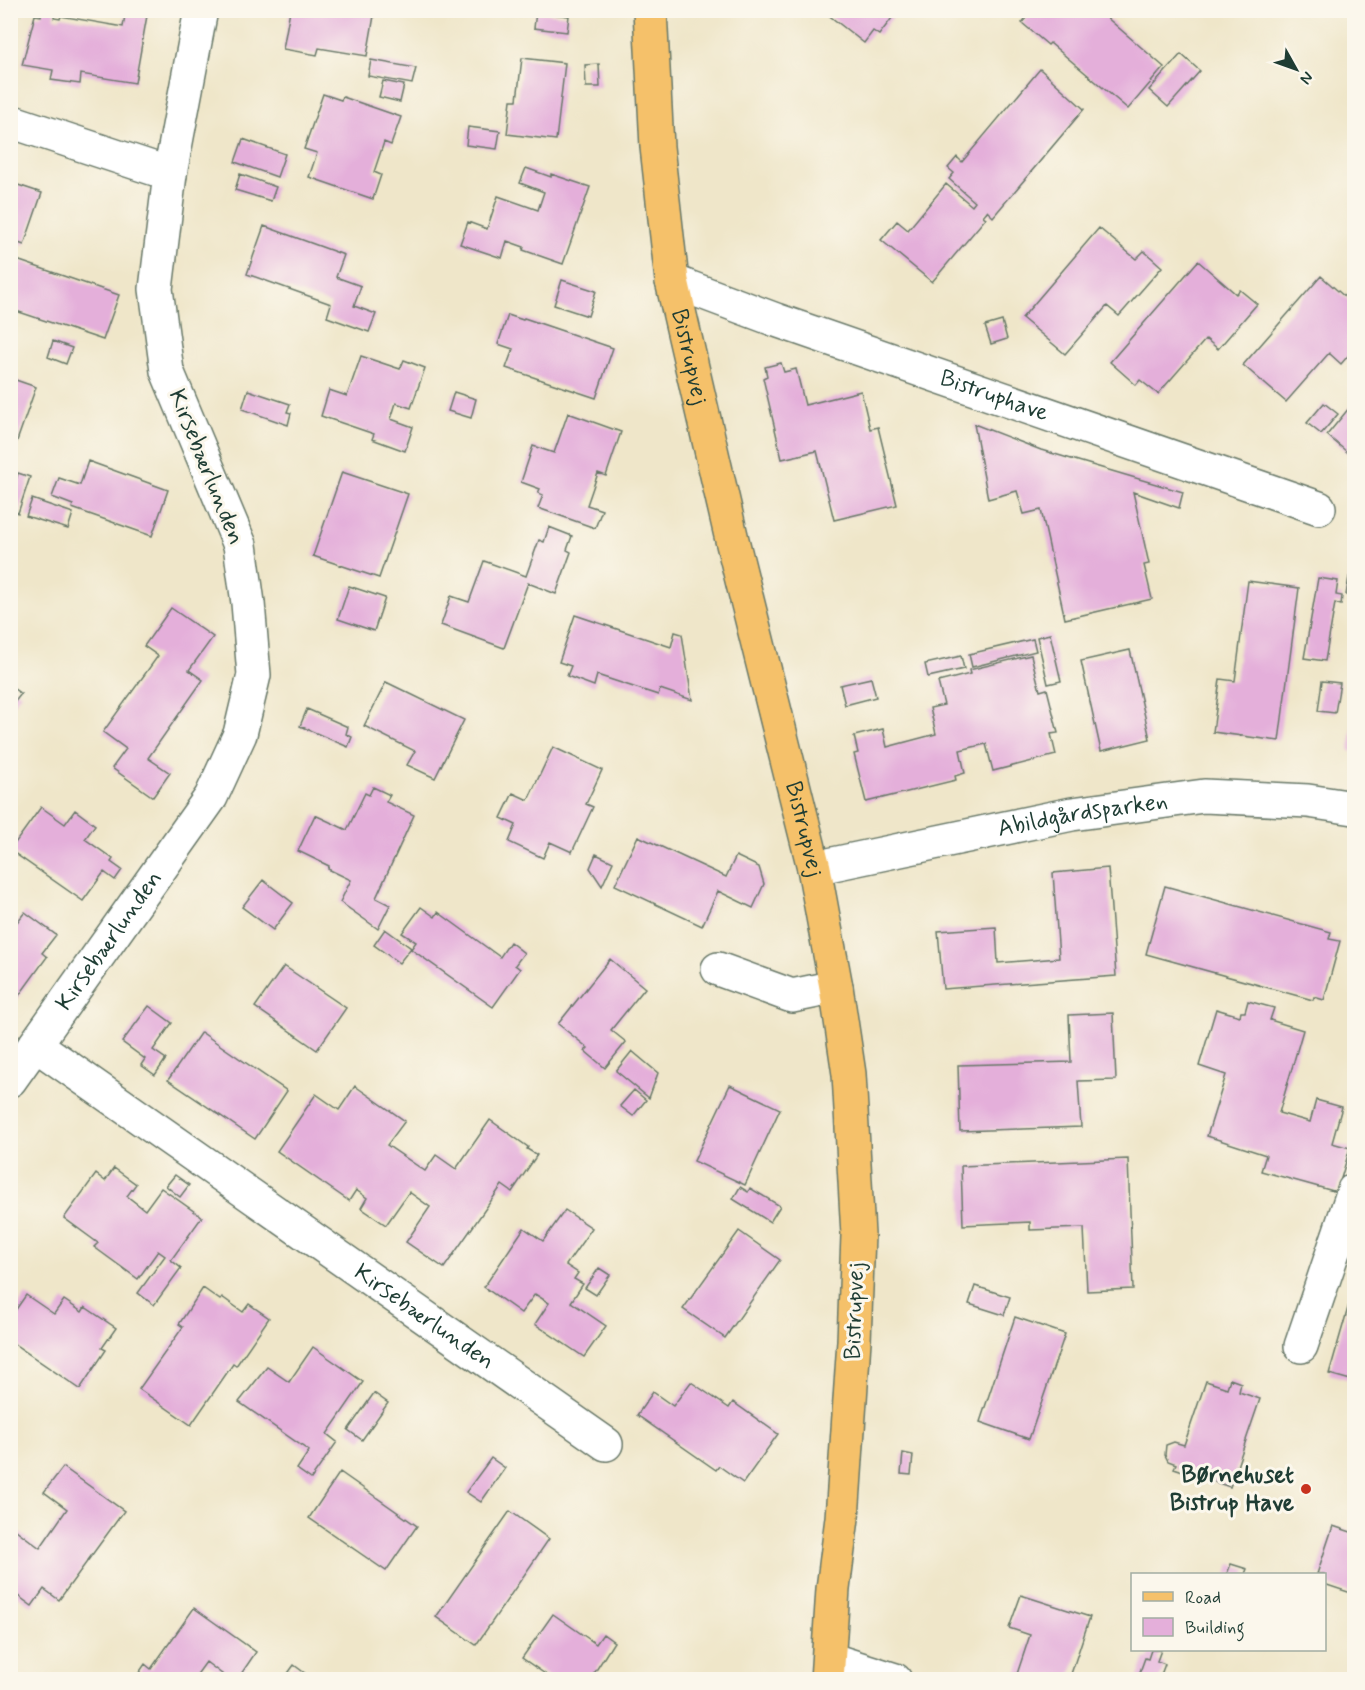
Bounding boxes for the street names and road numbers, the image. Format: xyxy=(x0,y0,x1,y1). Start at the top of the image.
street label: Bistrupvej xyxy=(663,306,716,408)
street label: Bistruphave xyxy=(936,362,1053,429)
street label: Kirsebærlunden xyxy=(161,385,251,549)
street label: Bistrupvej xyxy=(777,778,831,880)
street label: Abildgårdsparken xyxy=(995,786,1170,845)
street label: Kirsebærlunden xyxy=(49,864,169,1017)
street label: Kirsebærlunden xyxy=(348,1257,501,1377)
street label: Bistrupvej xyxy=(838,1262,872,1360)

